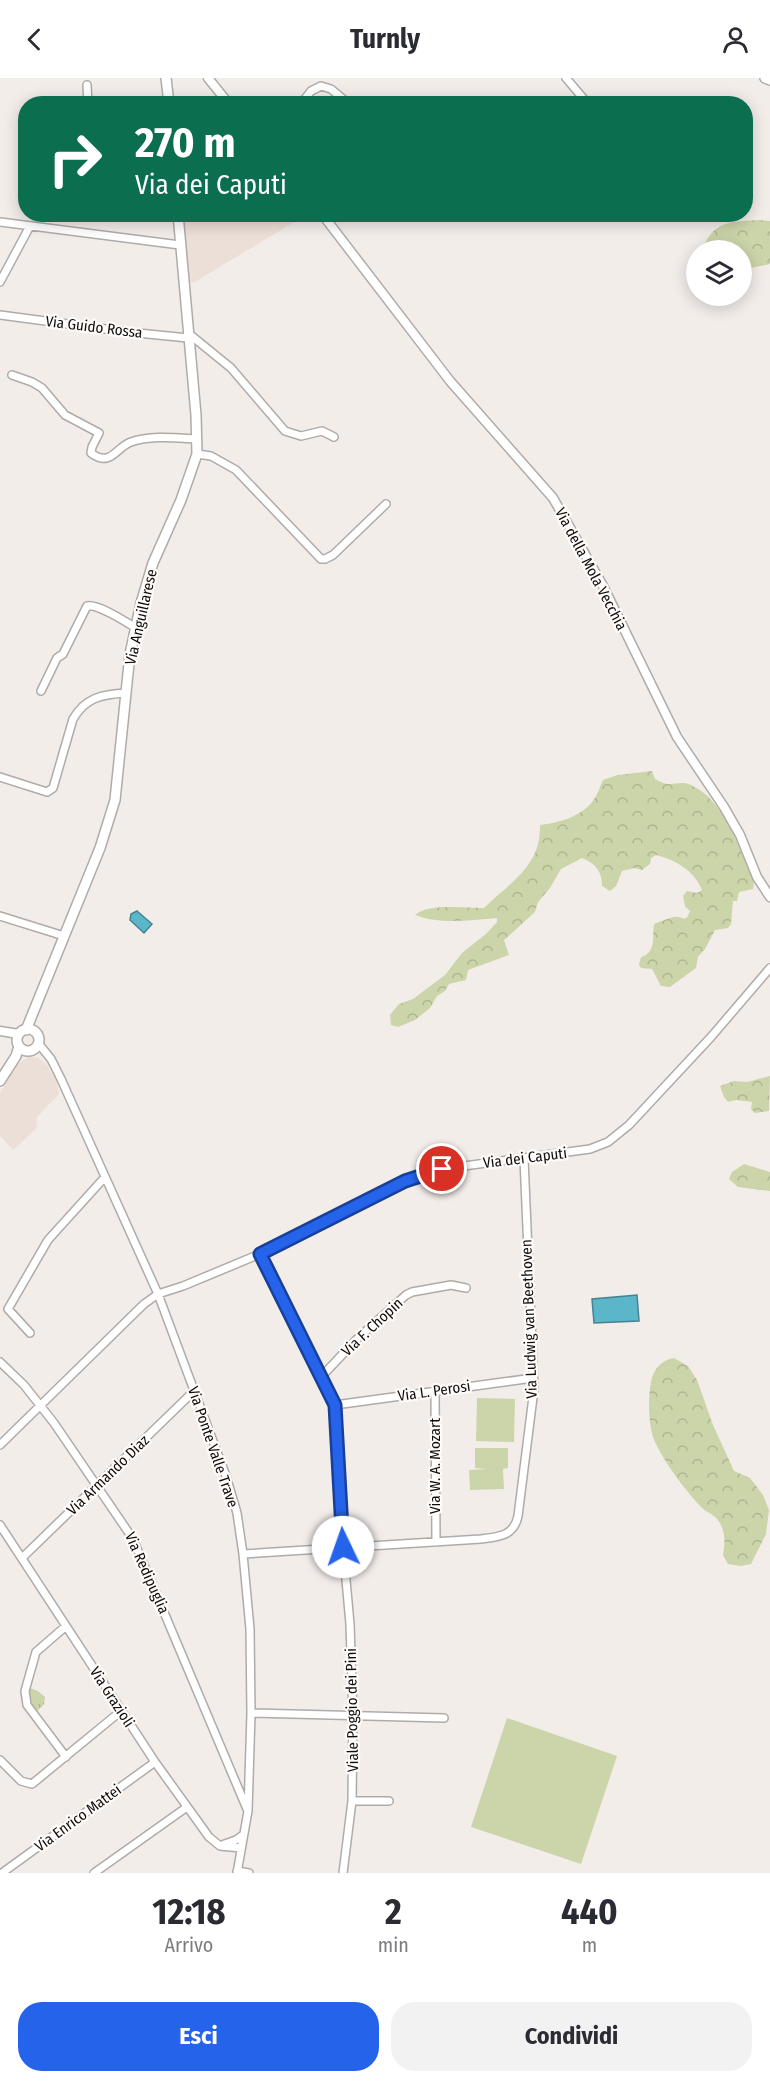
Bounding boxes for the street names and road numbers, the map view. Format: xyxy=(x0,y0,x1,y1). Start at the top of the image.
street label: Via Guido Rossa xyxy=(44,312,144,342)
street label: Via della Mola Vecchia xyxy=(551,505,631,633)
street label: Via Anguillarese xyxy=(121,567,161,667)
street label: Via dei Caputi xyxy=(482,1144,568,1172)
street label: Via Ludwig van Beethoven xyxy=(517,1239,541,1399)
street label: Via F. Chopin xyxy=(338,1294,406,1360)
street label: Via L. Perosi xyxy=(396,1377,472,1405)
street label: Via Ponte Valle Trave xyxy=(184,1384,242,1510)
street label: Via W. A. Mozart xyxy=(426,1418,444,1514)
street label: Via Armando Diaz xyxy=(63,1431,153,1519)
street label: Via Redipuglia xyxy=(121,1529,173,1617)
street label: Viale Poggio dei Pini xyxy=(342,1648,362,1772)
street label: Via Grazioli xyxy=(86,1663,138,1731)
street label: Via Enrico Mattei xyxy=(31,1781,125,1855)

